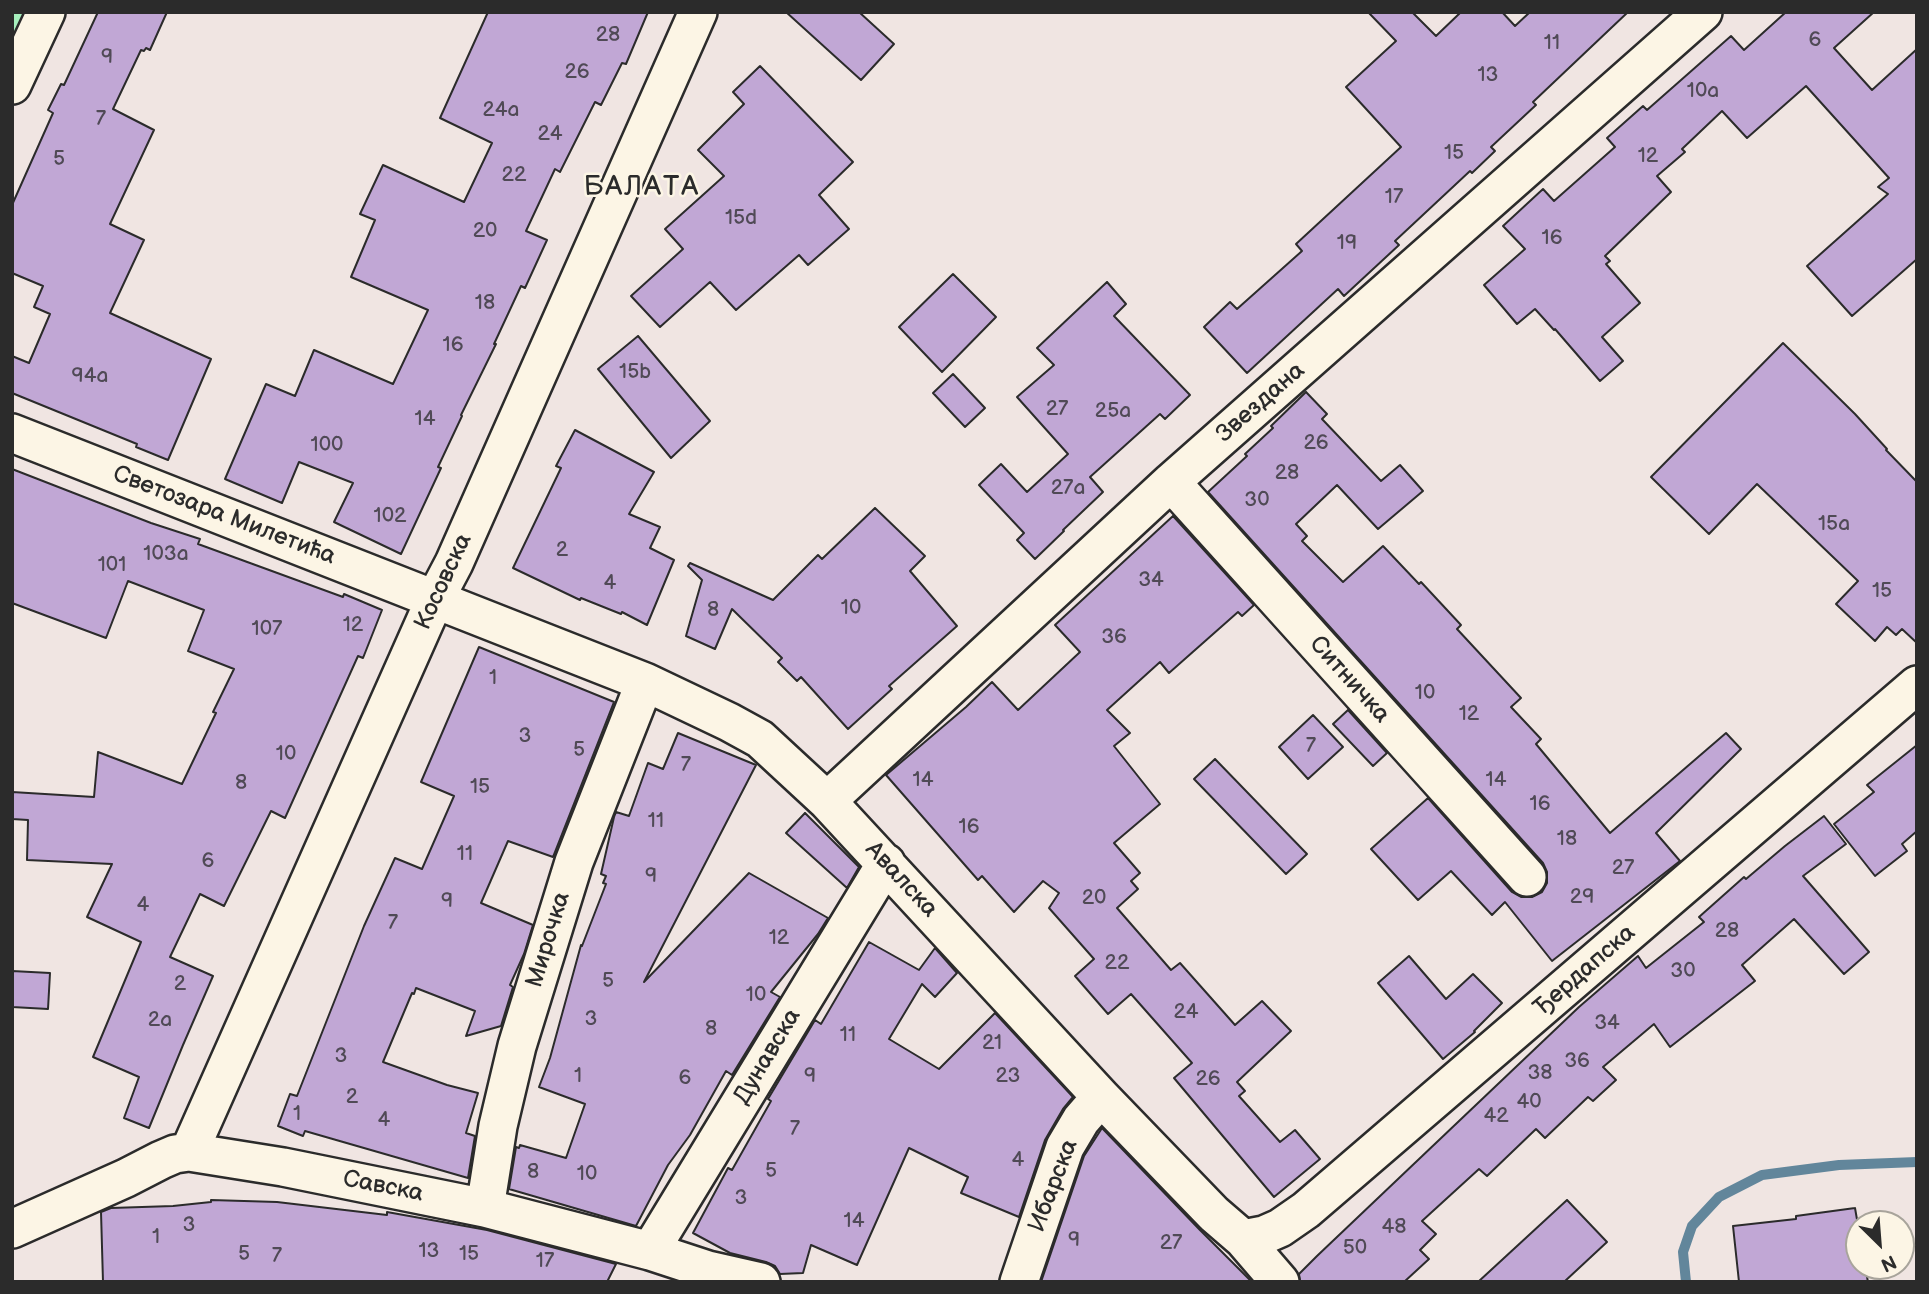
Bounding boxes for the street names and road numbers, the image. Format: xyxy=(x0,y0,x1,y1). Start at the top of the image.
street label: Звездана xyxy=(1211,357,1311,449)
street label: Светозара Милетића xyxy=(109,460,339,572)
street label: Косовска xyxy=(409,529,479,635)
street label: Ситничка xyxy=(1303,631,1395,729)
street label: Авалска xyxy=(859,836,943,924)
street label: Мирочка xyxy=(521,889,577,991)
street label: Ђердапска xyxy=(1528,919,1642,1023)
street label: Дунавска xyxy=(728,1004,808,1110)
street label: Ибарска xyxy=(1023,1136,1085,1236)
street label: Савска xyxy=(340,1165,426,1209)

